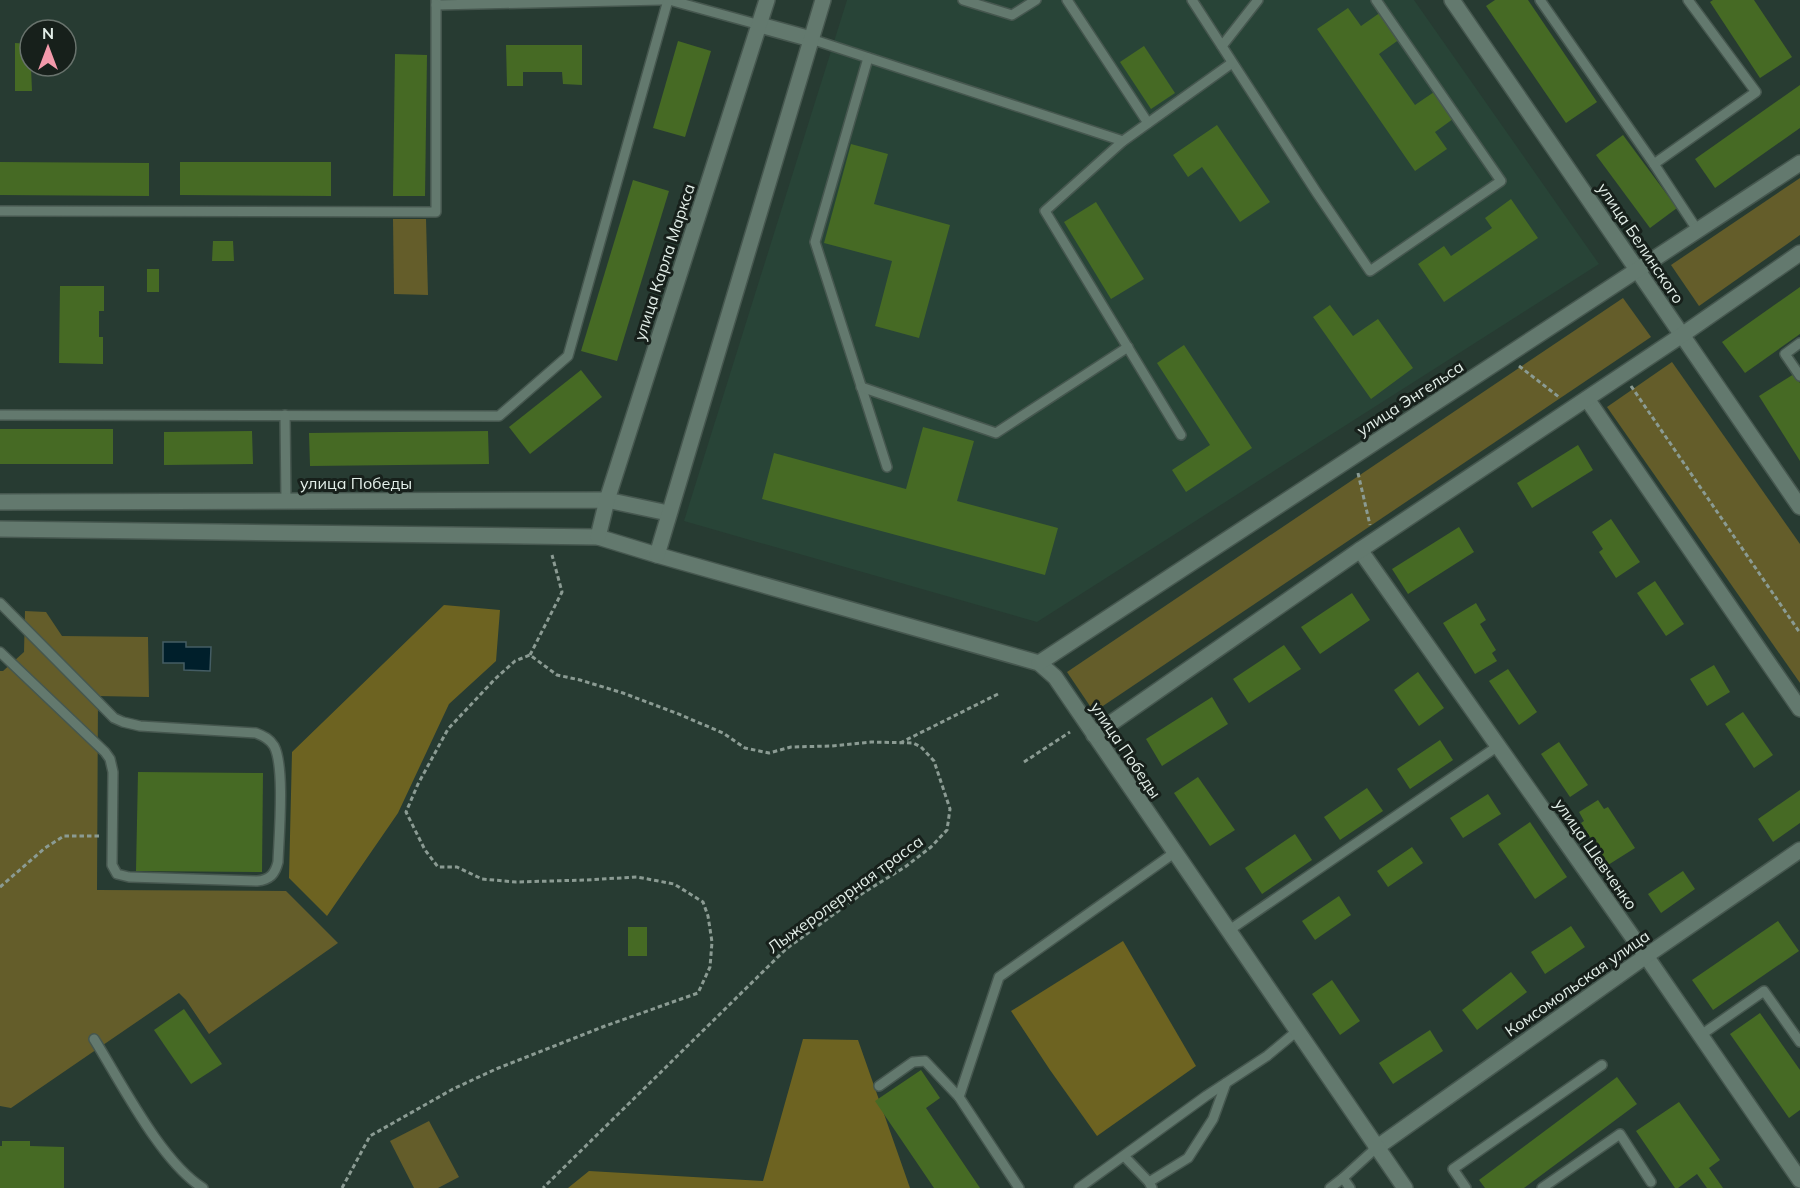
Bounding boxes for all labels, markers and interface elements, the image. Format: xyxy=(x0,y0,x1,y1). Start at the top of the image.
north arrow xyxy=(18,18,78,78)
text: N xyxy=(42,23,54,43)
street label: улица Белинского xyxy=(1593,179,1689,307)
street label: улица Карла Маркса xyxy=(629,181,699,343)
street label: улица Энгельса xyxy=(1353,356,1467,440)
street label: улица Победы xyxy=(300,473,412,493)
street label: улица Победы xyxy=(1086,698,1166,802)
street label: улица Шевченко xyxy=(1550,794,1642,914)
street label: Лыжеролеррная трасса xyxy=(763,831,927,957)
street label: Комсомольская улица xyxy=(1501,925,1653,1041)

